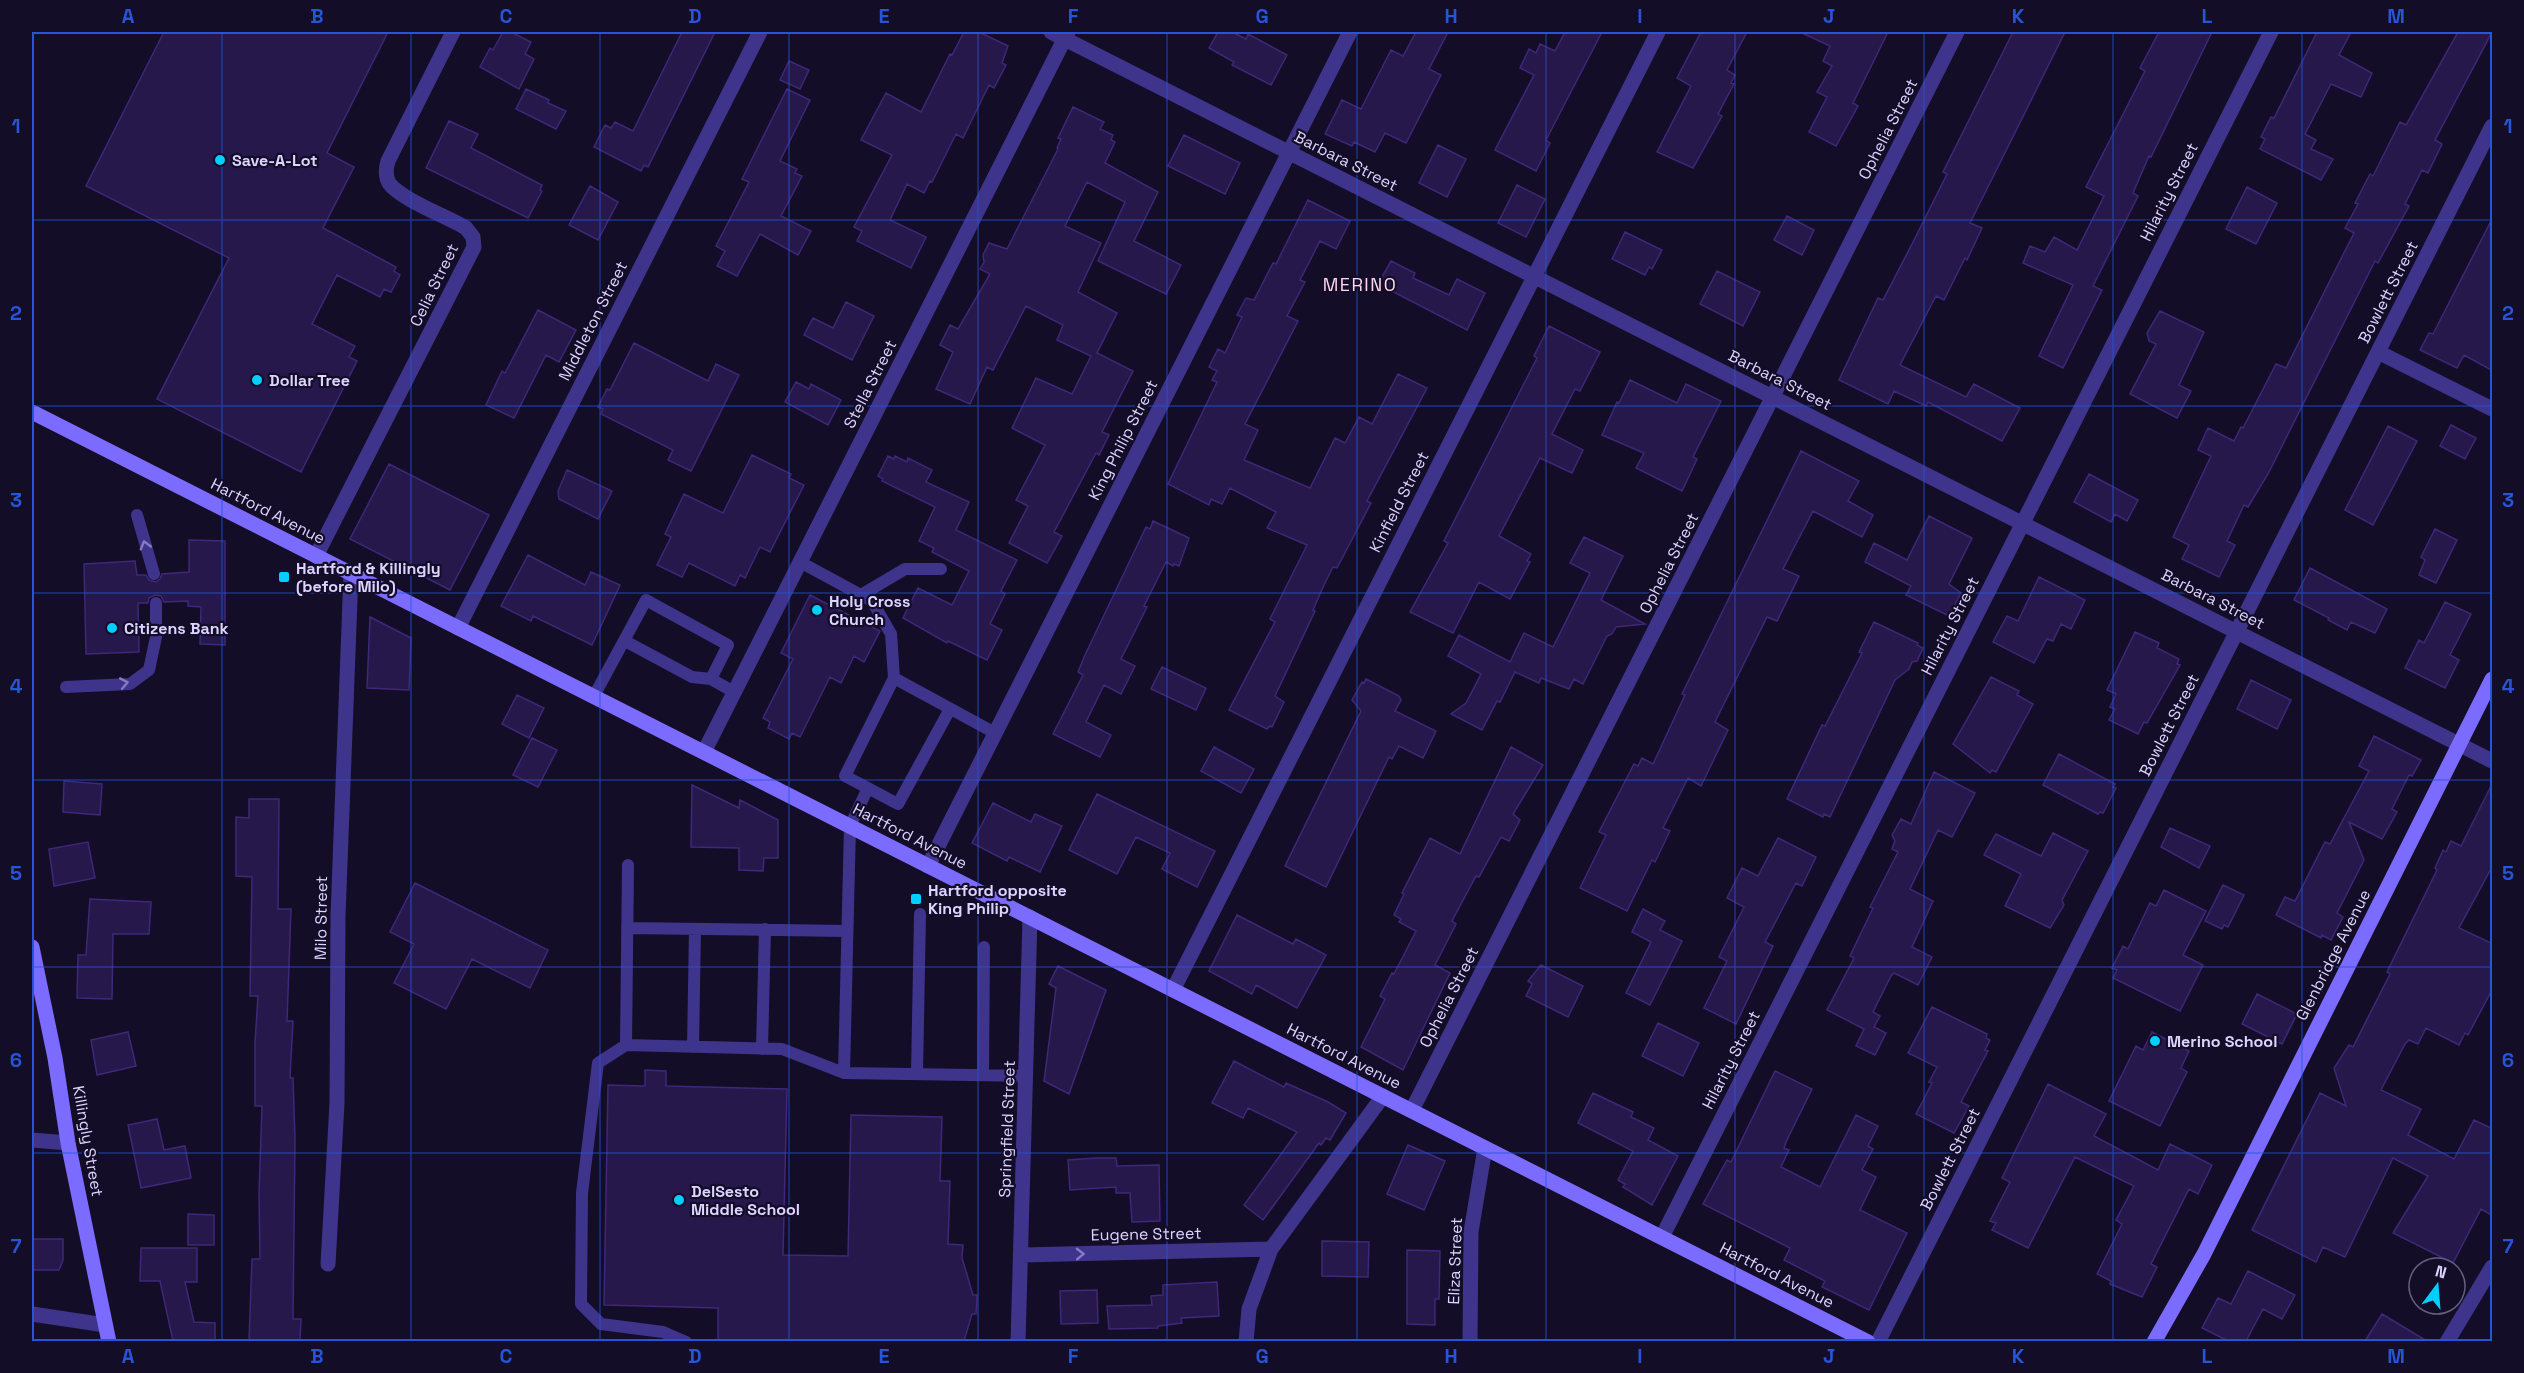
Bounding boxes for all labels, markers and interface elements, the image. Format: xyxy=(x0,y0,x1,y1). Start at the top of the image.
text: A xyxy=(122,3,135,29)
text: B xyxy=(310,3,324,29)
text: C xyxy=(500,3,513,29)
text: D xyxy=(688,3,702,29)
text: E xyxy=(878,3,890,29)
text: F xyxy=(1068,3,1079,29)
text: G xyxy=(1255,3,1269,29)
text: H xyxy=(1444,3,1458,29)
text: I xyxy=(1637,3,1643,29)
text: J xyxy=(1823,3,1835,29)
text: K xyxy=(2012,3,2025,29)
text: L xyxy=(2202,3,2213,29)
text: M xyxy=(2387,3,2405,29)
street label: Ophelia Street xyxy=(1854,75,1922,183)
text: 1 xyxy=(11,113,21,139)
text: 1 xyxy=(2503,113,2513,139)
street label: Barbara Street xyxy=(1291,126,1401,196)
street label: Hilarity Street xyxy=(2135,139,2203,245)
place label: Save-A-Lot xyxy=(232,150,318,171)
marker: Save-A-Lot xyxy=(213,153,227,167)
street label: Bowlett Street xyxy=(2353,237,2423,347)
street label: Celia Street xyxy=(405,240,463,330)
street label: Middleton Street xyxy=(554,258,632,384)
district label: MERINO xyxy=(1323,273,1397,296)
text: 2 xyxy=(10,300,22,326)
text: 2 xyxy=(2502,300,2514,326)
street label: Stella Street xyxy=(839,336,901,432)
street label: Barbara Street xyxy=(1725,345,1835,415)
place label: Dollar Tree xyxy=(269,370,350,391)
marker: Dollar Tree xyxy=(250,373,264,387)
street label: King Philip Street xyxy=(1084,376,1162,504)
street label: Kinfield Street xyxy=(1365,448,1433,556)
street label: Hartford Avenue xyxy=(207,473,329,549)
text: 3 xyxy=(10,487,22,513)
text: 3 xyxy=(2502,487,2514,513)
street label: Ophelia Street xyxy=(1635,509,1703,617)
one-way arrow xyxy=(140,540,153,550)
place label: Hartford & Killingly (before Milo) xyxy=(296,558,441,597)
street label: Barbara Street xyxy=(2158,564,2268,634)
marker: Hartford & Killingly (before Milo) xyxy=(277,570,291,584)
street label: Hilarity Street xyxy=(1916,573,1984,679)
place label: Holy Cross Church xyxy=(829,591,910,630)
marker: Holy Cross Church xyxy=(810,603,824,617)
place label: Citizens Bank xyxy=(124,618,229,639)
marker: Citizens Bank xyxy=(105,621,119,635)
street label: Bowlett Street xyxy=(2134,670,2204,780)
text: 4 xyxy=(10,673,23,699)
text: 4 xyxy=(2502,673,2515,699)
one-way arrow xyxy=(119,677,129,690)
street label: Hartford Avenue xyxy=(849,798,971,874)
text: 5 xyxy=(10,860,22,886)
text: 5 xyxy=(2502,860,2514,886)
street label: Milo Street xyxy=(310,876,332,960)
place label: Hartford opposite King Philip xyxy=(928,880,1067,919)
street label: Glenbridge Avenue xyxy=(2291,886,2375,1024)
marker: Hartford opposite King Philip xyxy=(909,892,923,906)
street label: Ophelia Street xyxy=(1415,943,1483,1051)
street label: Hilarity Street xyxy=(1697,1007,1765,1113)
street label: Hartford Avenue xyxy=(1283,1018,1405,1094)
place label: Merino School xyxy=(2167,1031,2277,1052)
marker: Merino School xyxy=(2148,1034,2162,1048)
text: 6 xyxy=(10,1047,22,1073)
text: 6 xyxy=(2502,1047,2514,1073)
street label: Springfield Street xyxy=(994,1060,1020,1198)
street label: Killingly Street xyxy=(68,1084,108,1198)
street label: Bowlett Street xyxy=(1915,1104,1985,1214)
place label: DelSesto Middle School xyxy=(691,1181,800,1220)
marker: DelSesto Middle School xyxy=(672,1193,686,1207)
street label: Eliza Street xyxy=(1443,1217,1467,1305)
street label: Eugene Street xyxy=(1090,1223,1202,1245)
text: 7 xyxy=(10,1233,22,1259)
text: 7 xyxy=(2502,1233,2514,1259)
street label: Hartford Avenue xyxy=(1716,1237,1838,1313)
one-way arrow xyxy=(1076,1248,1085,1260)
north arrow xyxy=(2407,1256,2467,1316)
text: N xyxy=(2433,1260,2449,1284)
text: A xyxy=(122,1343,135,1369)
text: B xyxy=(310,1343,324,1369)
text: C xyxy=(500,1343,513,1369)
text: D xyxy=(688,1343,702,1369)
text: E xyxy=(878,1343,890,1369)
text: F xyxy=(1068,1343,1079,1369)
text: G xyxy=(1255,1343,1269,1369)
text: H xyxy=(1444,1343,1458,1369)
text: I xyxy=(1637,1343,1643,1369)
text: J xyxy=(1823,1343,1835,1369)
text: K xyxy=(2012,1343,2025,1369)
text: L xyxy=(2202,1343,2213,1369)
text: M xyxy=(2387,1343,2405,1369)

